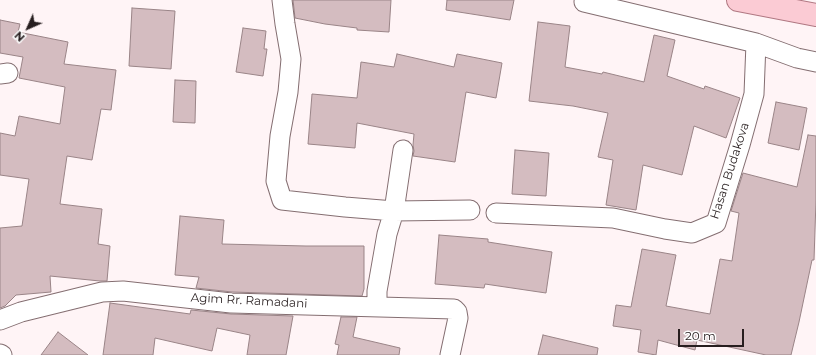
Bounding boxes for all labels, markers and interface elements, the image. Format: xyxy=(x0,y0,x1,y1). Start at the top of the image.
north arrow xyxy=(8,8,48,48)
text: N xyxy=(11,28,28,45)
street label: Hasan Budakova xyxy=(708,121,752,221)
street label: Agim Rr. Ramadani xyxy=(190,291,308,311)
scale bar xyxy=(680,321,746,347)
text: 20 m xyxy=(685,328,716,343)

